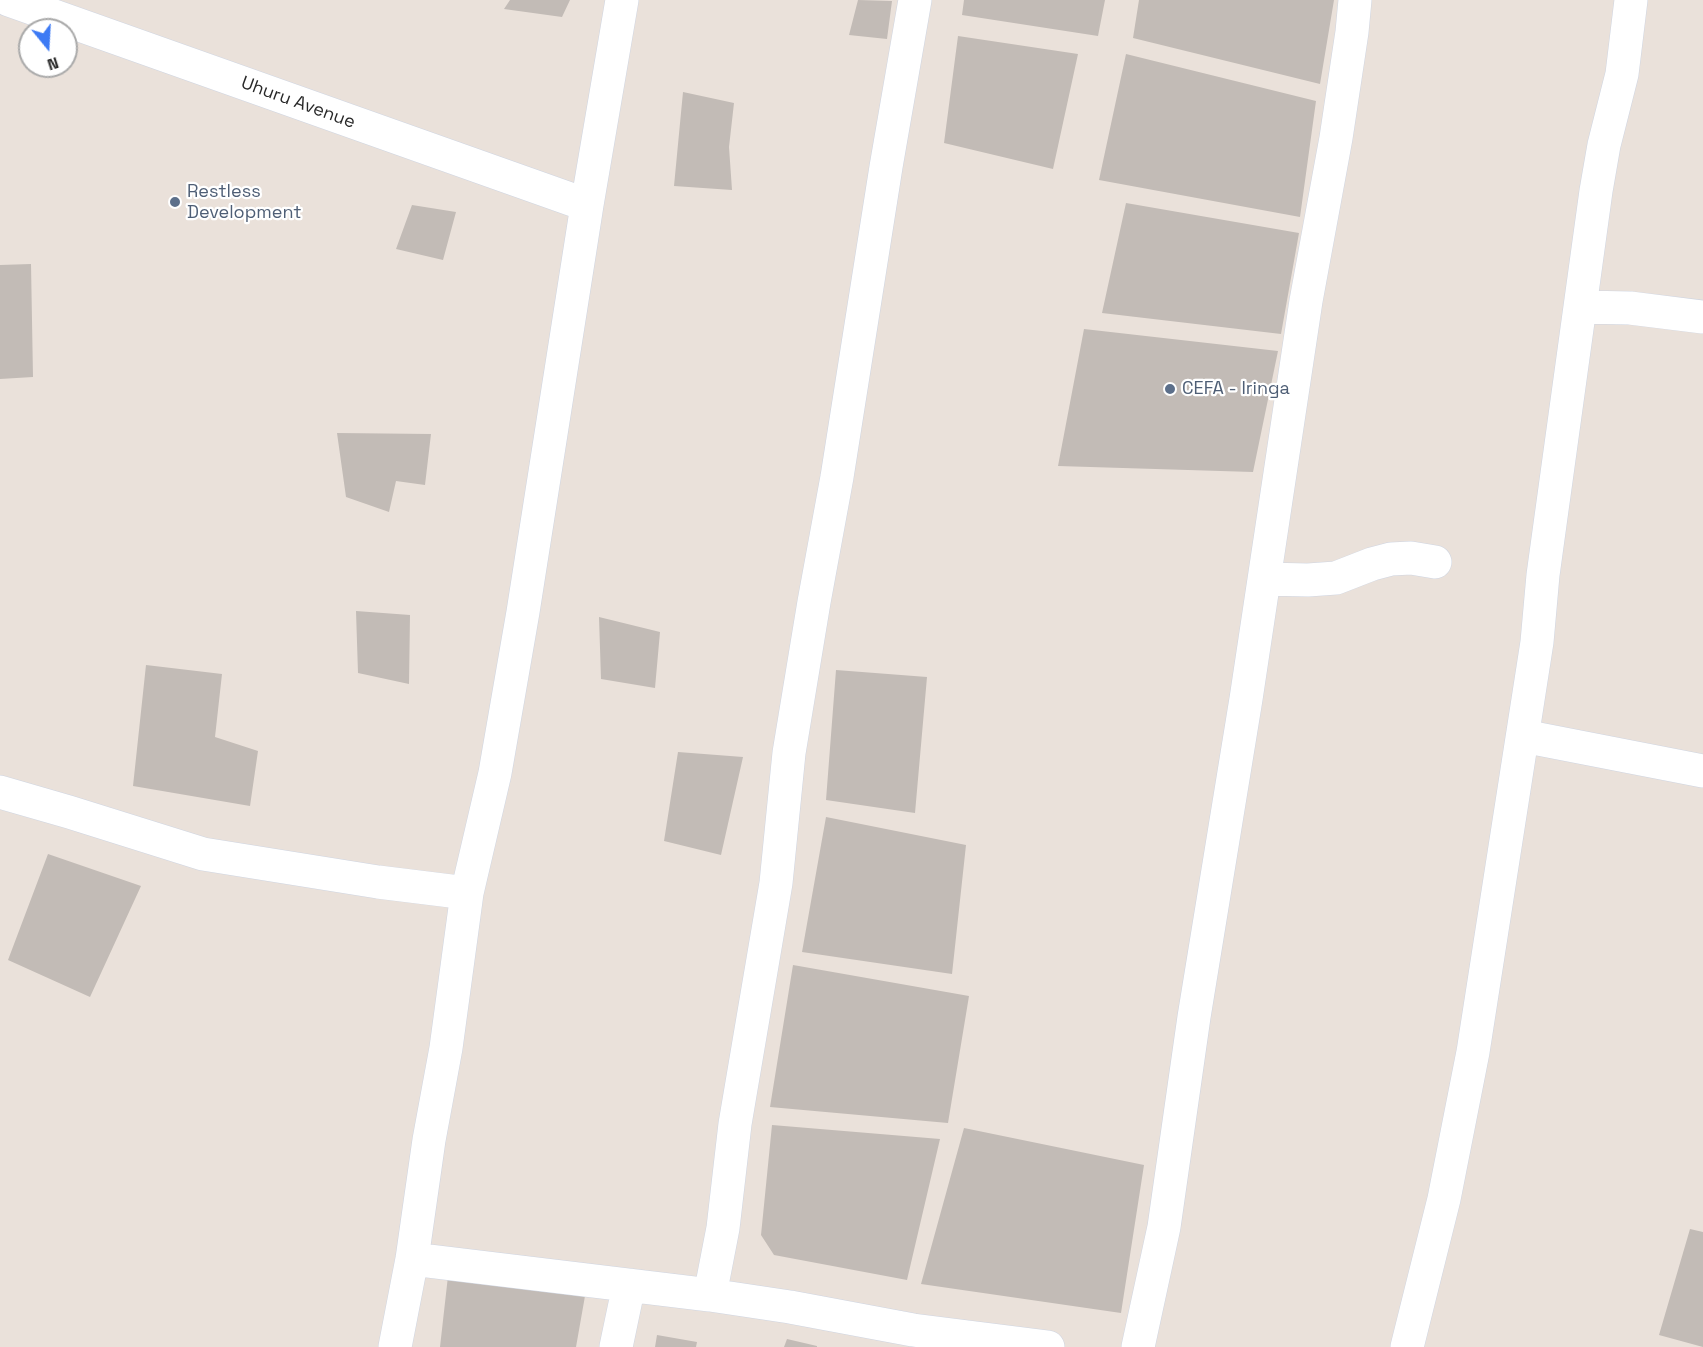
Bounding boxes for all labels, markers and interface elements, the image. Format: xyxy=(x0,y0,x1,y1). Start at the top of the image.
north arrow xyxy=(18,18,78,78)
text: N xyxy=(45,52,61,75)
street label: Uhuru Avenue xyxy=(238,72,358,134)
place label: Restless Development xyxy=(187,181,302,224)
marker: Restless Development xyxy=(168,195,182,209)
place label: CEFA - Iringa xyxy=(1182,378,1290,400)
marker: CEFA - Iringa xyxy=(1163,382,1177,396)

